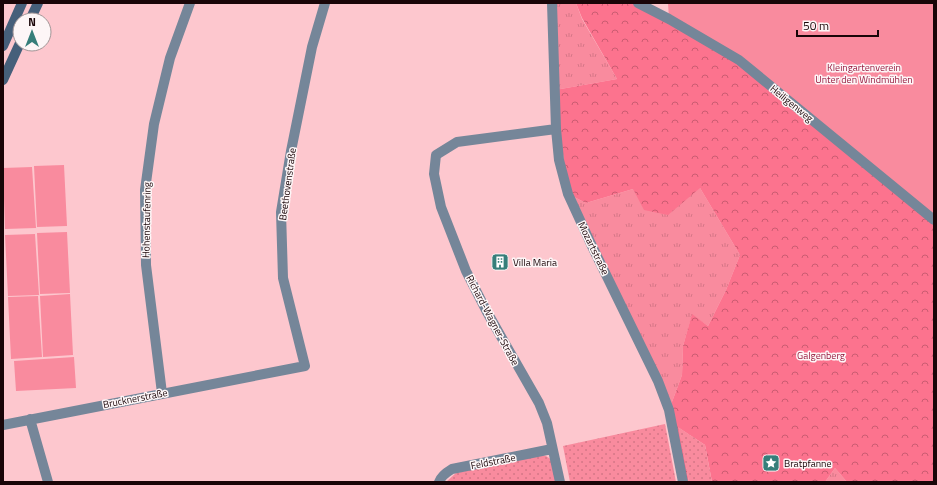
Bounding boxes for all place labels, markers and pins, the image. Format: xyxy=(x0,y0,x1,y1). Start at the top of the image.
building icon: Villa Maria xyxy=(490,252,510,272)
place label: Villa Maria xyxy=(513,255,557,270)
place icon: Bratpfanne xyxy=(761,453,781,473)
place label: Bratpfanne xyxy=(784,456,832,471)

